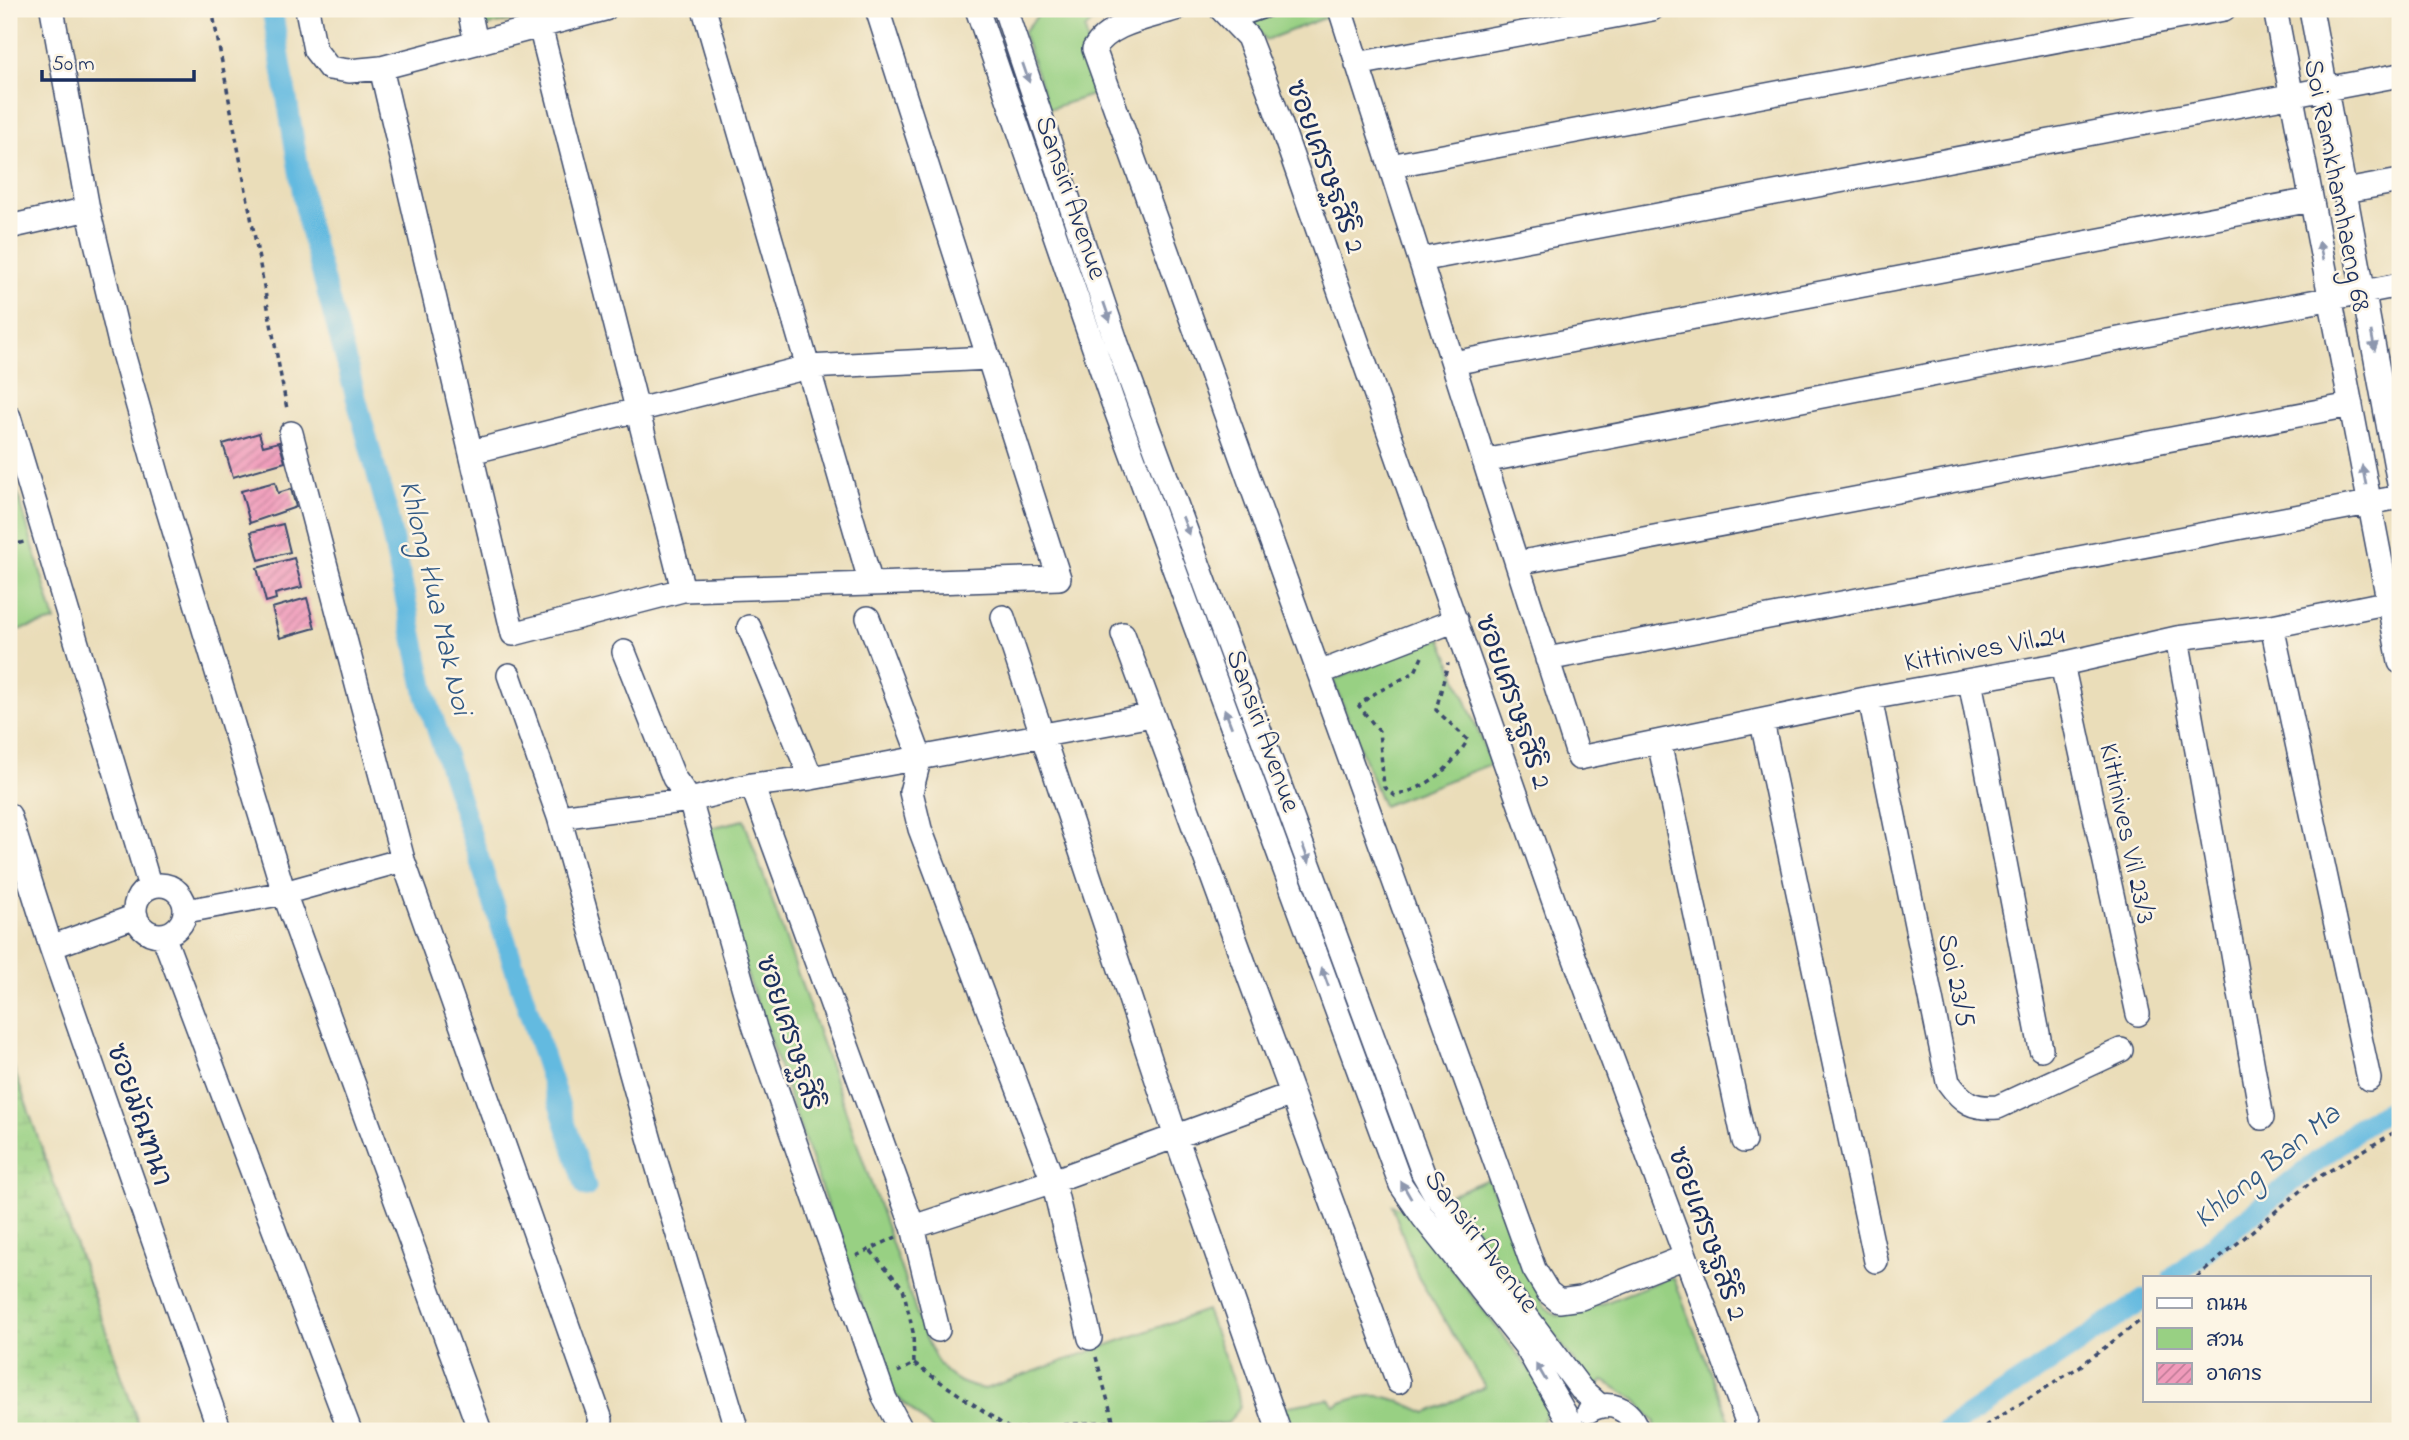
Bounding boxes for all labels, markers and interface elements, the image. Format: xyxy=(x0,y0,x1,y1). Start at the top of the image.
scale bar xyxy=(42,38,194,82)
text: 50 m xyxy=(52,50,95,80)
street label: Soi Ramkhamhaeng 68 xyxy=(2291,56,2380,315)
one-way arrow xyxy=(1021,63,1032,84)
street label: ซอยเศรษฐสิริ 2 xyxy=(1273,74,1374,260)
street label: Sansiri Avenue xyxy=(1023,111,1117,286)
one-way arrow xyxy=(2315,240,2326,262)
one-way arrow xyxy=(1102,302,1112,323)
one-way arrow xyxy=(2367,330,2378,352)
one-way arrow xyxy=(2358,464,2369,486)
water label: Khlong Hua Mak Noi xyxy=(386,476,483,722)
one-way arrow xyxy=(1180,515,1191,536)
street label: ซอยเศรษฐสิริ 2 xyxy=(1463,609,1561,795)
street label: Kittinives Vil.24 xyxy=(1901,616,2069,685)
street label: Sansiri Avenue xyxy=(1213,644,1310,819)
one-way arrow xyxy=(1223,708,1234,729)
street label: Kittinives Vil 23/3 xyxy=(2086,740,2165,928)
one-way arrow xyxy=(1301,844,1312,865)
street label: Soi 23/5 xyxy=(1925,930,1984,1031)
street label: ซอยเศรษฐสิริ xyxy=(743,950,832,1116)
one-way arrow xyxy=(1319,967,1330,988)
street label: ซอยมัณฑนา xyxy=(94,1038,181,1192)
water label: Khlong Ban Ma xyxy=(2185,1094,2352,1241)
street label: ซอยเศรษฐสิริ 2 xyxy=(1655,1141,1756,1327)
street label: Sansiri Avenue xyxy=(1412,1162,1548,1323)
one-way arrow xyxy=(1400,1180,1412,1200)
legend xyxy=(2143,1276,2370,1402)
text: ถนน xyxy=(2206,1290,2247,1320)
text: สวน xyxy=(2206,1326,2243,1356)
text: อาคาร xyxy=(2206,1360,2262,1390)
one-way arrow xyxy=(1535,1362,1547,1382)

